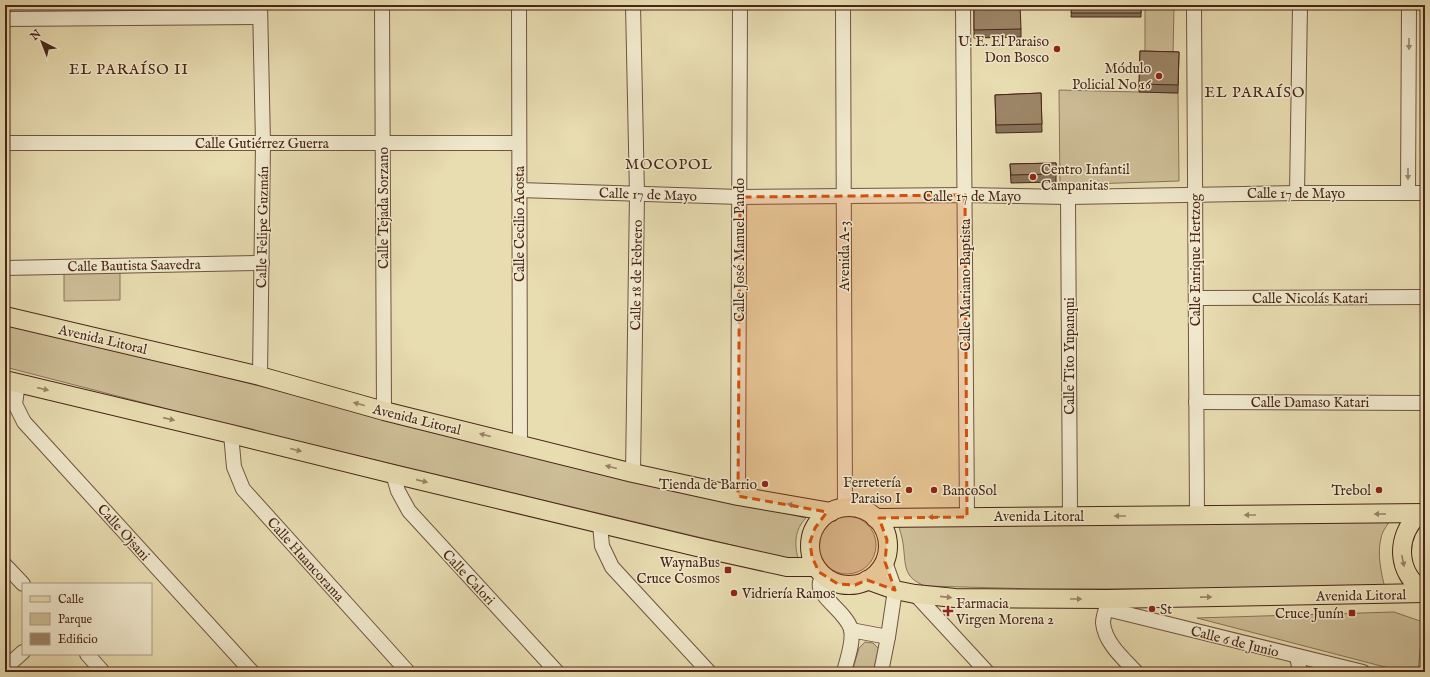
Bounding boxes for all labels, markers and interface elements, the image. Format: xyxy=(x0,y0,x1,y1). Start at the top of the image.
north arrow xyxy=(22,22,62,62)
text: N xyxy=(27,27,45,44)
place label: U. E. El Paraiso Don Bosco xyxy=(958,33,1049,67)
one-way arrow xyxy=(1406,38,1412,51)
marker: U. E. El Paraiso Don Bosco xyxy=(1052,44,1062,54)
district label: EL PARAÍSO II xyxy=(69,60,189,79)
place label: Módulo Policial No 16 xyxy=(1072,60,1152,94)
marker: Módulo Policial No 16 xyxy=(1154,71,1164,81)
district label: EL PARAÍSO xyxy=(1205,83,1305,102)
street label: Calle Gutiérrez Guerra xyxy=(195,135,330,153)
street label: Calle Tejada Sorzano xyxy=(375,147,393,269)
district label: MOCOPOL xyxy=(625,155,713,174)
place label: Centro Infantil Campanitas xyxy=(1041,161,1130,195)
street label: Calle Felipe Guzmán xyxy=(253,165,273,288)
street label: Calle Cecilio Acosta xyxy=(511,165,529,282)
one-way arrow xyxy=(1405,168,1411,181)
marker: Centro Infantil Campanitas xyxy=(1028,172,1038,182)
street label: Calle José Manuel Pando xyxy=(731,177,749,322)
street label: Calle 17 de Mayo xyxy=(599,184,698,206)
street label: Calle 17 de Mayo xyxy=(1247,185,1346,203)
street label: Calle 17 de Mayo xyxy=(923,188,1022,206)
street label: Calle Enrique Hertzog xyxy=(1187,193,1205,326)
street label: Calle Mariano Baptista xyxy=(957,218,975,351)
street label: Calle 18 de Febrero xyxy=(627,219,647,331)
street label: Avenida A-3 xyxy=(836,221,854,292)
street label: Calle Bautista Saavedra xyxy=(67,256,202,276)
street label: Calle Nicolás Katari xyxy=(1252,290,1368,308)
street label: Calle Tito Yupanqui xyxy=(1061,297,1079,415)
street label: Avenida Litoral xyxy=(56,321,149,359)
one-way arrow xyxy=(37,387,49,393)
street label: Calle Damaso Katari xyxy=(1251,394,1370,412)
street label: Avenida Litoral xyxy=(370,400,463,440)
one-way arrow xyxy=(353,401,365,407)
one-way arrow xyxy=(164,416,176,422)
one-way arrow xyxy=(479,432,491,438)
one-way arrow xyxy=(290,447,302,453)
one-way arrow xyxy=(605,464,617,470)
place label: Ferretería Paraiso I xyxy=(843,474,902,508)
place label: Tienda de Barrio xyxy=(659,476,757,494)
one-way arrow xyxy=(416,478,428,484)
marker: Tienda de Barrio xyxy=(760,479,770,489)
place label: BancoSol xyxy=(942,482,997,500)
place label: Trebol xyxy=(1331,482,1371,500)
marker: Ferretería Paraiso I xyxy=(904,485,914,495)
marker: BancoSol xyxy=(929,485,939,495)
marker: Trebol xyxy=(1374,485,1384,495)
street label: Calle Ojsani xyxy=(93,501,154,565)
one-way arrow xyxy=(787,502,799,508)
street label: Avenida Litoral xyxy=(993,508,1084,526)
one-way arrow xyxy=(1373,511,1386,517)
one-way arrow xyxy=(1243,512,1256,518)
one-way arrow xyxy=(1113,513,1126,519)
street label: Calle Huancorama xyxy=(263,514,348,606)
one-way arrow xyxy=(927,514,940,520)
street label: Calle Calori xyxy=(438,546,499,609)
place label: WaynaBus Cruce Cosmos xyxy=(636,554,720,588)
one-way arrow xyxy=(1401,555,1407,567)
marker: WaynaBus Cruce Cosmos xyxy=(723,565,733,575)
legend xyxy=(22,583,152,655)
place label: Vidriería Ramos xyxy=(741,585,835,603)
street label: Avenida Litoral xyxy=(1315,586,1407,606)
marker: Vidriería Ramos xyxy=(729,588,739,598)
text: Calle xyxy=(58,592,84,607)
one-way arrow xyxy=(940,594,952,600)
one-way arrow xyxy=(1200,594,1213,600)
place label: Farmacia Virgen Morena 2 xyxy=(955,595,1054,629)
one-way arrow xyxy=(1070,596,1083,602)
place label: St xyxy=(1160,601,1172,619)
marker: St xyxy=(1147,604,1157,614)
place label: Cruce Junín xyxy=(1275,605,1345,623)
marker: Farmacia Virgen Morena 2 xyxy=(943,606,953,616)
marker: Cruce Junín xyxy=(1347,608,1357,618)
text: Parque xyxy=(58,612,93,628)
street label: Calle 6 de Junio xyxy=(1189,622,1281,662)
text: Edificio xyxy=(58,632,98,647)

